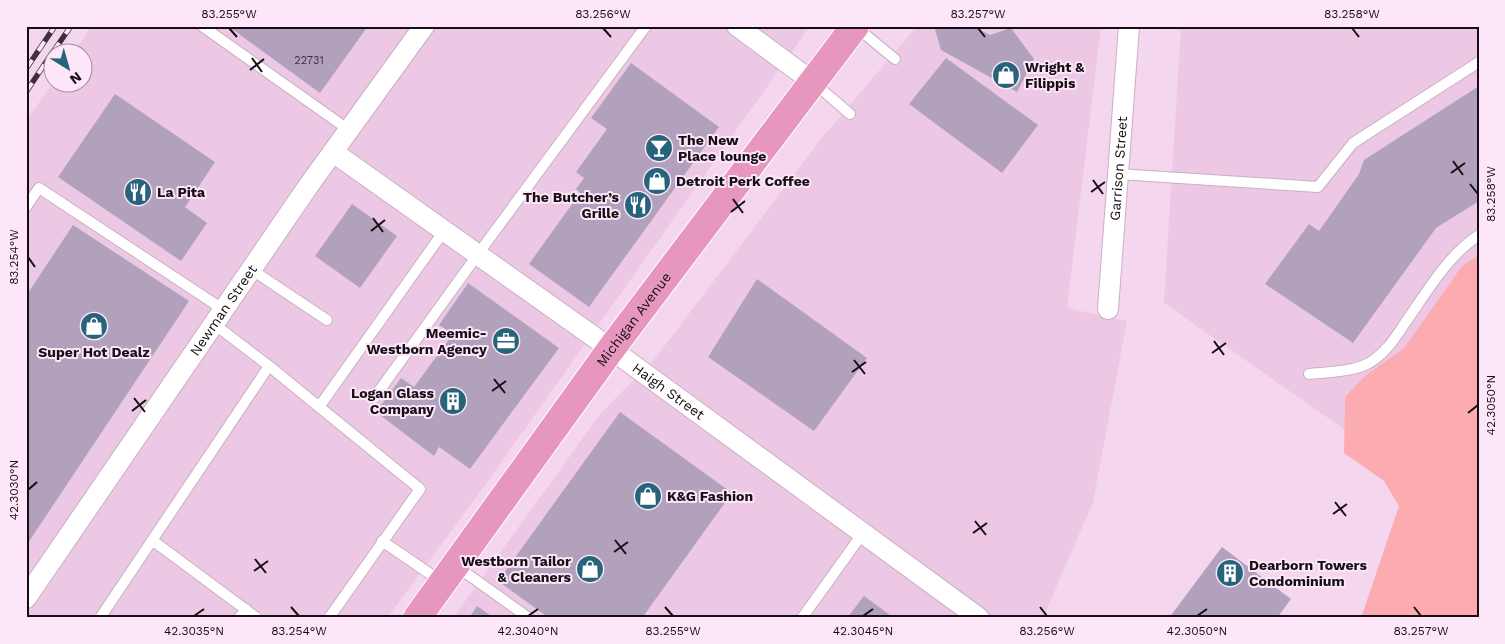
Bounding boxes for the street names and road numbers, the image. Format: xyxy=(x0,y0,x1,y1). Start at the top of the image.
street label: Garrison Street xyxy=(1107,115,1130,221)
street label: Newman Street xyxy=(187,261,260,359)
street label: Michigan Avenue xyxy=(593,269,674,370)
street label: Haigh Street xyxy=(630,360,708,423)

